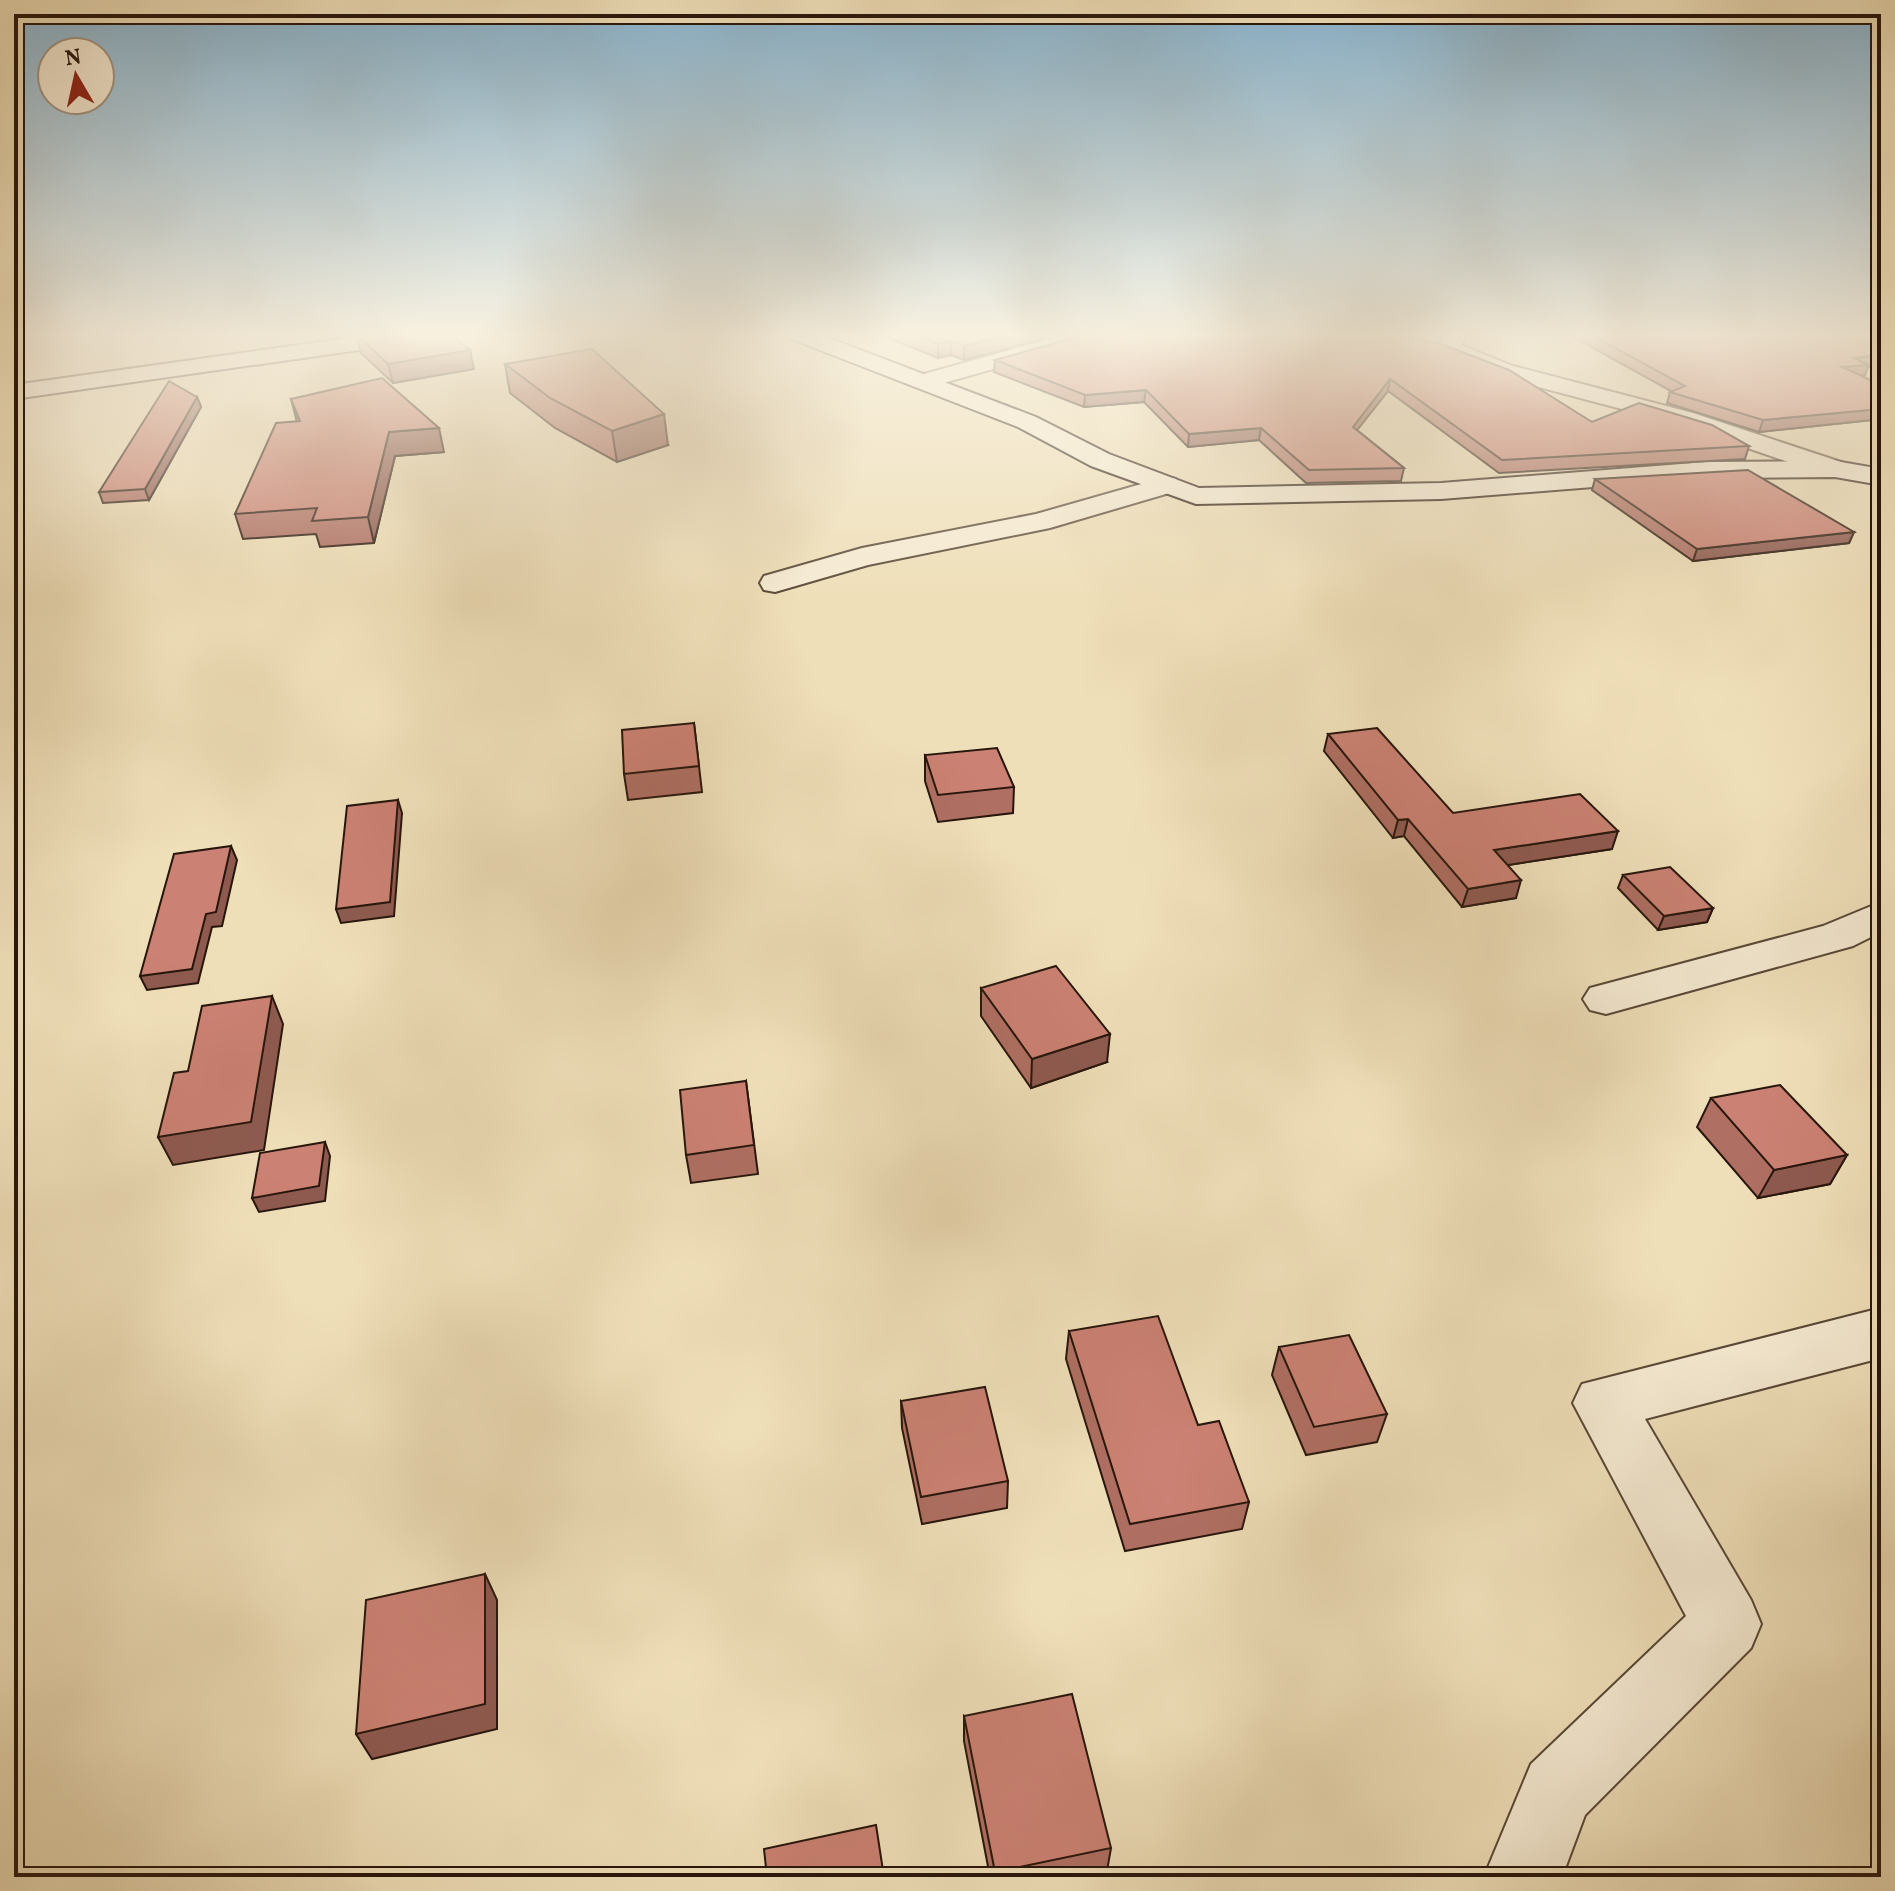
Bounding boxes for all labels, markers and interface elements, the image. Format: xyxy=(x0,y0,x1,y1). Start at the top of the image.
north arrow xyxy=(36,36,116,116)
text: N xyxy=(63,42,84,75)

